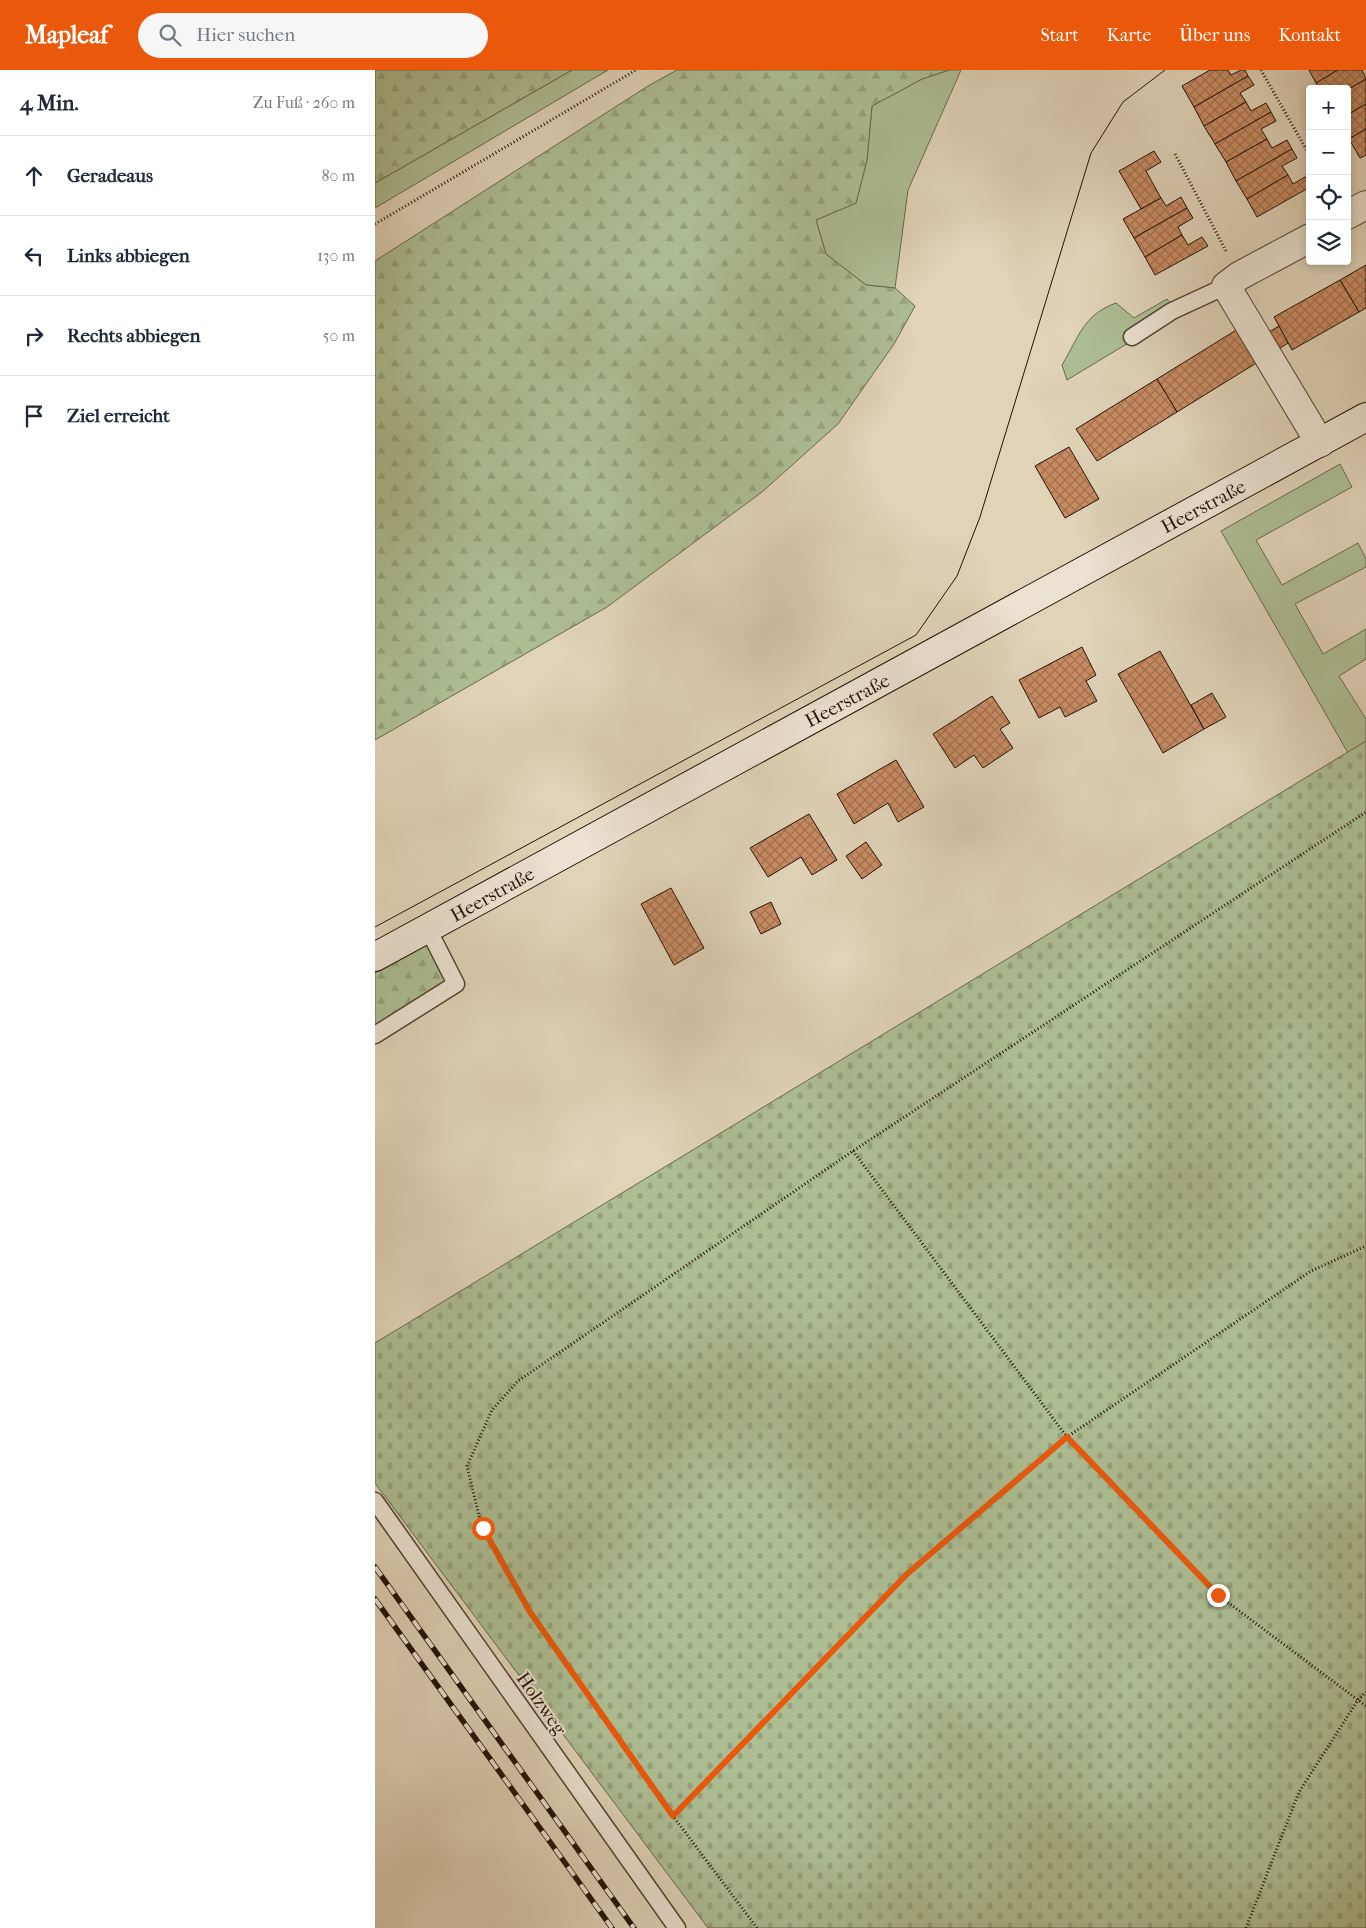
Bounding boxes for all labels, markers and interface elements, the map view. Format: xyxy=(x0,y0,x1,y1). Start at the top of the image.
search box xyxy=(138,13,488,58)
text: Mapleaf xyxy=(25,21,108,49)
icon: search xyxy=(156,21,184,49)
text: Hier suchen xyxy=(196,24,295,46)
text: Start xyxy=(1040,25,1079,46)
text: Karte xyxy=(1107,25,1151,46)
text: Über uns xyxy=(1179,25,1250,46)
text: Kontakt xyxy=(1278,25,1341,46)
map controls xyxy=(1306,85,1351,265)
button: + xyxy=(1306,85,1351,130)
text: 4 Min. xyxy=(20,91,79,115)
text: Zu Fuß · 260 m xyxy=(253,93,355,112)
button: − xyxy=(1306,130,1351,175)
icon: ahead xyxy=(20,162,48,190)
text: Geradeaus xyxy=(67,165,153,187)
text: 80 m xyxy=(321,166,355,185)
button: locate xyxy=(1306,175,1351,220)
button: layers xyxy=(1306,220,1351,265)
icon: left xyxy=(20,242,48,270)
text: Links abbiegen xyxy=(67,245,190,267)
text: 130 m xyxy=(317,246,355,265)
icon: right xyxy=(20,322,48,350)
text: Rechts abbiegen xyxy=(67,325,201,347)
text: 50 m xyxy=(323,326,355,345)
icon: arrive xyxy=(20,402,48,430)
text: Ziel erreicht xyxy=(67,405,170,427)
street label: Heerstraße xyxy=(1158,476,1249,538)
street label: Heerstraße xyxy=(802,670,893,732)
street label: Heerstraße xyxy=(447,863,538,927)
route start xyxy=(472,1517,495,1540)
route end xyxy=(1207,1584,1230,1607)
street label: Holzweg xyxy=(512,1668,571,1740)

